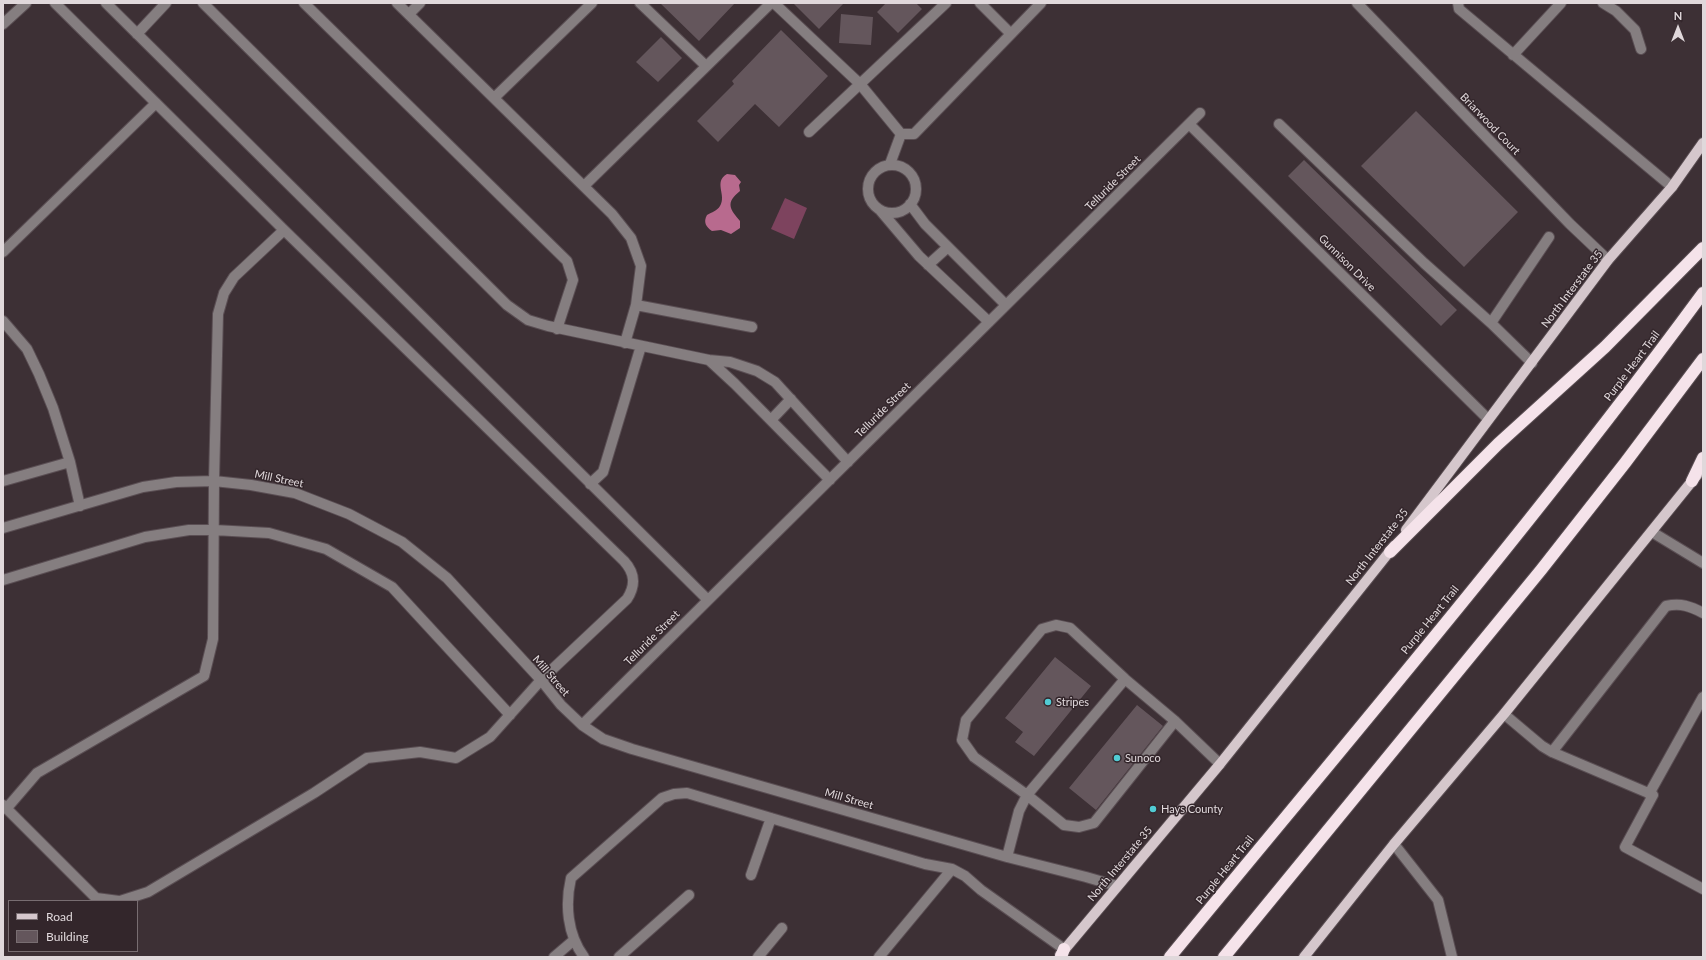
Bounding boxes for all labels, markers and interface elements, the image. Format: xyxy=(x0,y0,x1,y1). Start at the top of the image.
north arrow xyxy=(1658,8,1698,48)
text: N xyxy=(1674,9,1682,22)
street label: Briarwood Court xyxy=(1457,90,1523,158)
street label: Telluride Street xyxy=(1083,153,1143,213)
street label: Gunnison Drive xyxy=(1316,232,1378,294)
street label: North Interstate 35 xyxy=(1539,248,1605,330)
street label: Purple Heart Trail xyxy=(1601,328,1663,404)
street label: Telluride Street xyxy=(853,380,913,440)
street label: Mill Street xyxy=(253,467,305,491)
street label: North Interstate 35 xyxy=(1343,506,1411,588)
street label: Purple Heart Trail xyxy=(1398,583,1462,657)
street label: Telluride Street xyxy=(622,608,682,668)
street label: Mill Street xyxy=(530,653,572,699)
place label: Stripes xyxy=(1056,695,1089,709)
marker: Stripes xyxy=(1043,697,1053,707)
place label: Sunoco xyxy=(1125,751,1161,765)
marker: Sunoco xyxy=(1112,753,1122,763)
street label: Mill Street xyxy=(823,786,875,812)
place label: Hays County xyxy=(1161,802,1223,816)
marker: Hays County xyxy=(1148,804,1158,814)
street label: North Interstate 35 xyxy=(1085,824,1155,904)
street label: Purple Heart Trail xyxy=(1193,833,1257,907)
legend xyxy=(8,900,138,952)
text: Road xyxy=(46,909,73,924)
text: Building xyxy=(46,929,89,944)

